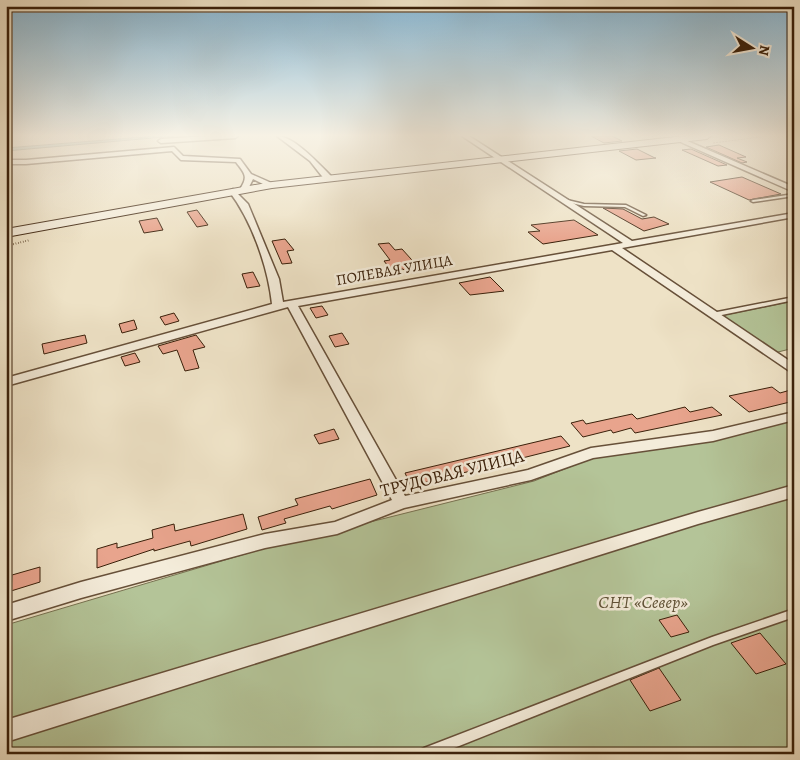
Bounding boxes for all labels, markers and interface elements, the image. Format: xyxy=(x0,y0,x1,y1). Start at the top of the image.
north arrow xyxy=(728,22,778,72)
text: N xyxy=(754,44,775,57)
street label: ПОЛЕВАЯ УЛИЦА xyxy=(334,250,454,290)
street label: ТРУДОВАЯ УЛИЦА xyxy=(378,443,527,502)
park label: СНТ «Север» xyxy=(598,590,688,614)

